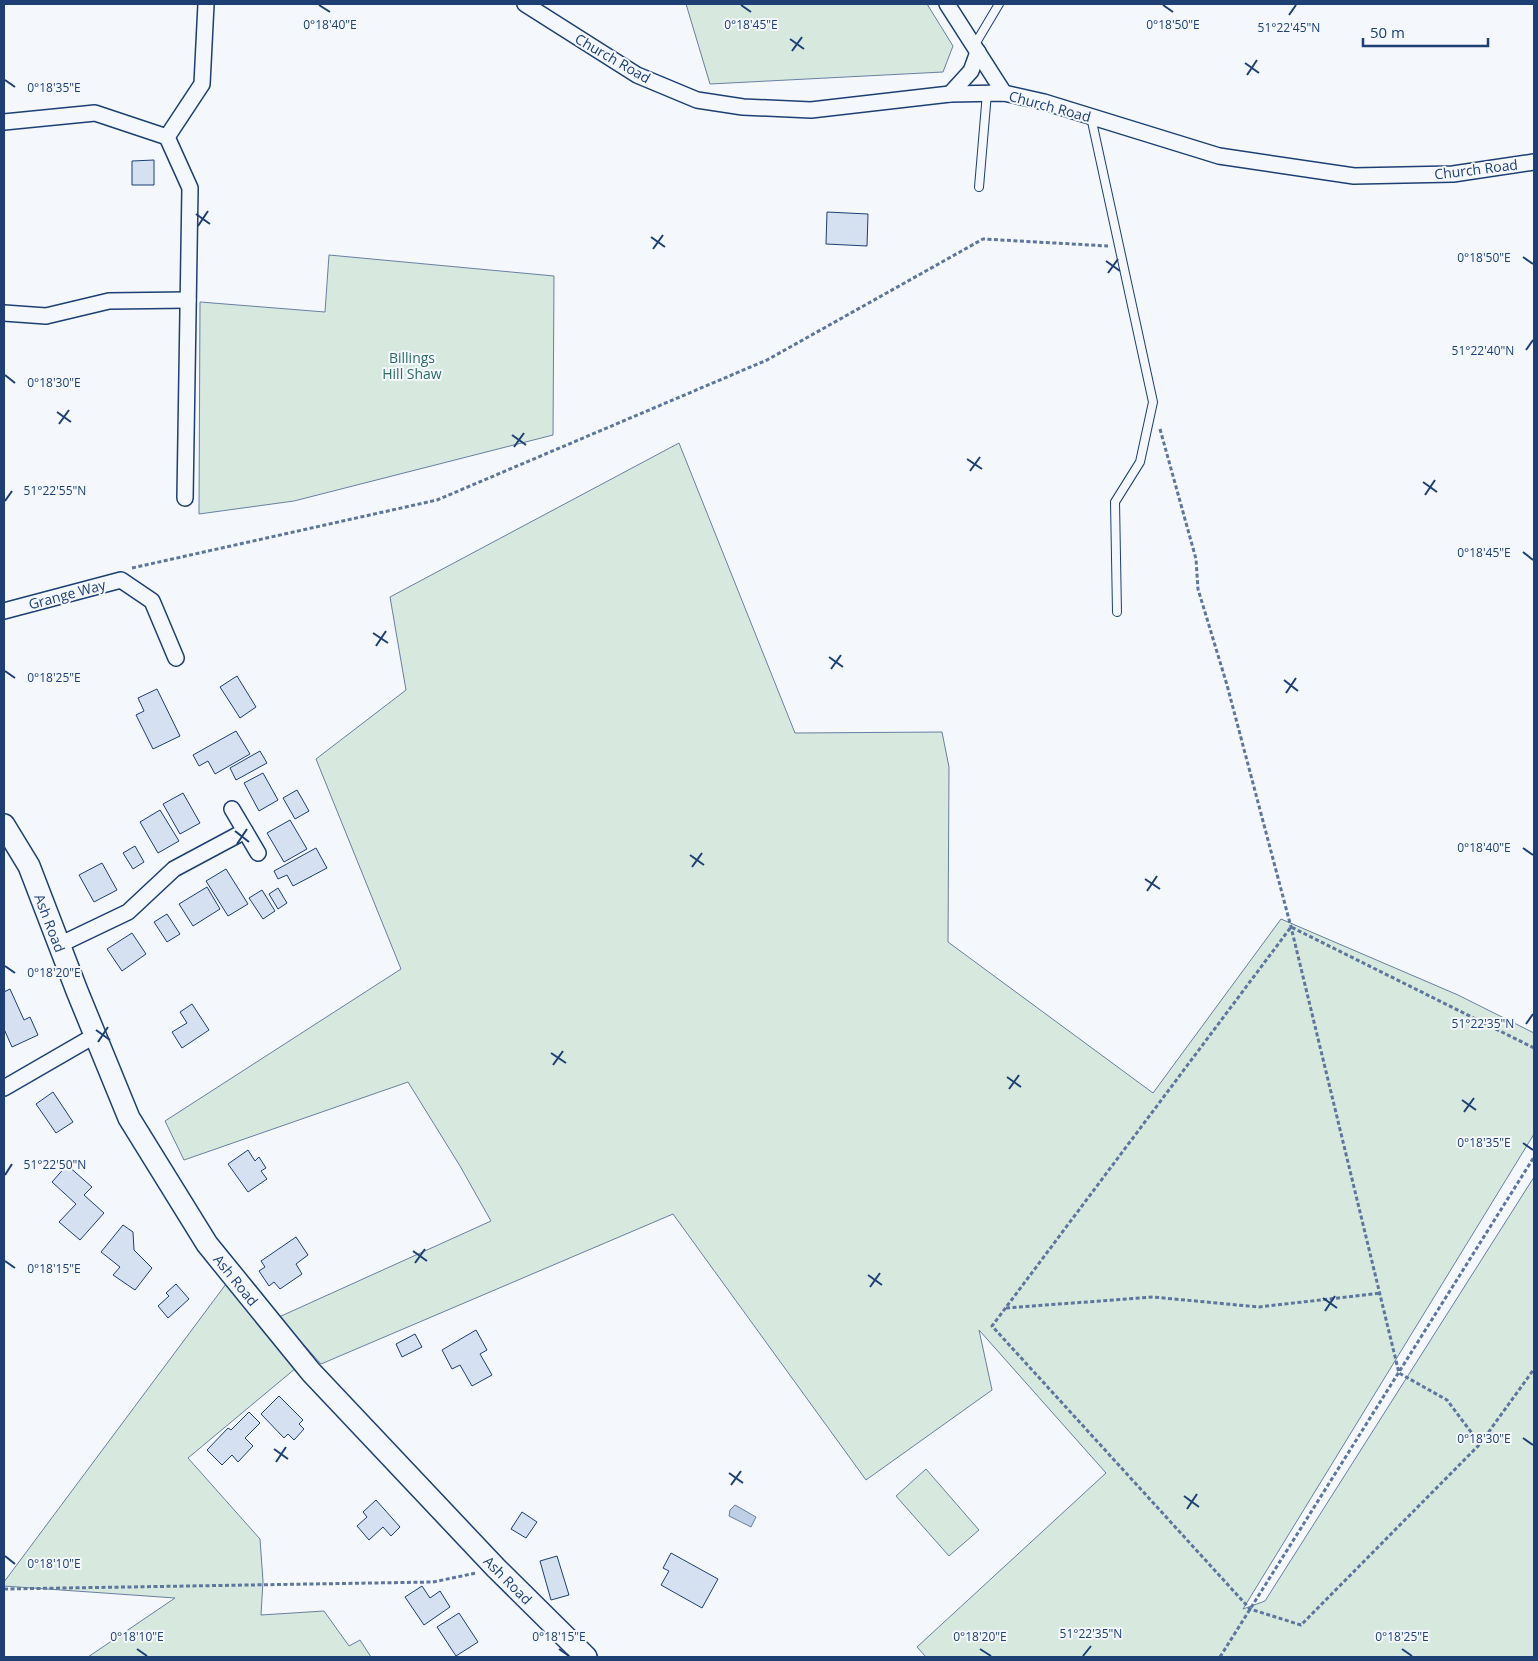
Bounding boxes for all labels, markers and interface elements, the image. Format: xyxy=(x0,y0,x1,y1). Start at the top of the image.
scale bar xyxy=(1363,15,1488,47)
text: 0°18'40"E xyxy=(303,16,357,33)
text: 0°18'45"E xyxy=(724,16,778,33)
text: 0°18'50"E xyxy=(1146,16,1200,33)
text: 51°22'45"N xyxy=(1258,19,1320,36)
text: 50 m xyxy=(1370,22,1405,42)
street label: Church Road xyxy=(572,29,654,87)
text: 0°18'35"E xyxy=(27,79,81,96)
street label: Church Road xyxy=(1007,86,1093,126)
street label: Church Road xyxy=(1433,154,1519,184)
text: 0°18'50"E xyxy=(1457,249,1511,266)
text: 51°22'40"N xyxy=(1452,342,1514,359)
park label: Billings Hill Shaw xyxy=(382,348,442,383)
text: 0°18'30"E xyxy=(27,374,81,391)
text: 51°22'55"N xyxy=(24,482,86,499)
text: 0°18'45"E xyxy=(1457,544,1511,561)
street label: Grange Way xyxy=(26,574,109,613)
text: 0°18'25"E xyxy=(27,669,81,686)
text: 0°18'40"E xyxy=(1457,839,1511,856)
street label: Ash Road xyxy=(30,891,70,955)
text: 0°18'20"E xyxy=(27,964,81,981)
text: 51°22'35"N xyxy=(1452,1015,1514,1032)
text: 0°18'35"E xyxy=(1457,1134,1511,1151)
text: 51°22'50"N xyxy=(24,1156,86,1173)
street label: Ash Road xyxy=(209,1250,263,1310)
text: 0°18'15"E xyxy=(27,1260,81,1277)
text: 0°18'30"E xyxy=(1457,1430,1511,1447)
street label: Ash Road xyxy=(480,1552,536,1608)
text: 0°18'10"E xyxy=(27,1555,81,1572)
text: 51°22'35"N xyxy=(1060,1625,1122,1642)
text: 0°18'10"E xyxy=(110,1628,164,1645)
text: 0°18'15"E xyxy=(532,1628,586,1645)
text: 0°18'20"E xyxy=(953,1628,1007,1645)
text: 0°18'25"E xyxy=(1375,1628,1429,1645)

